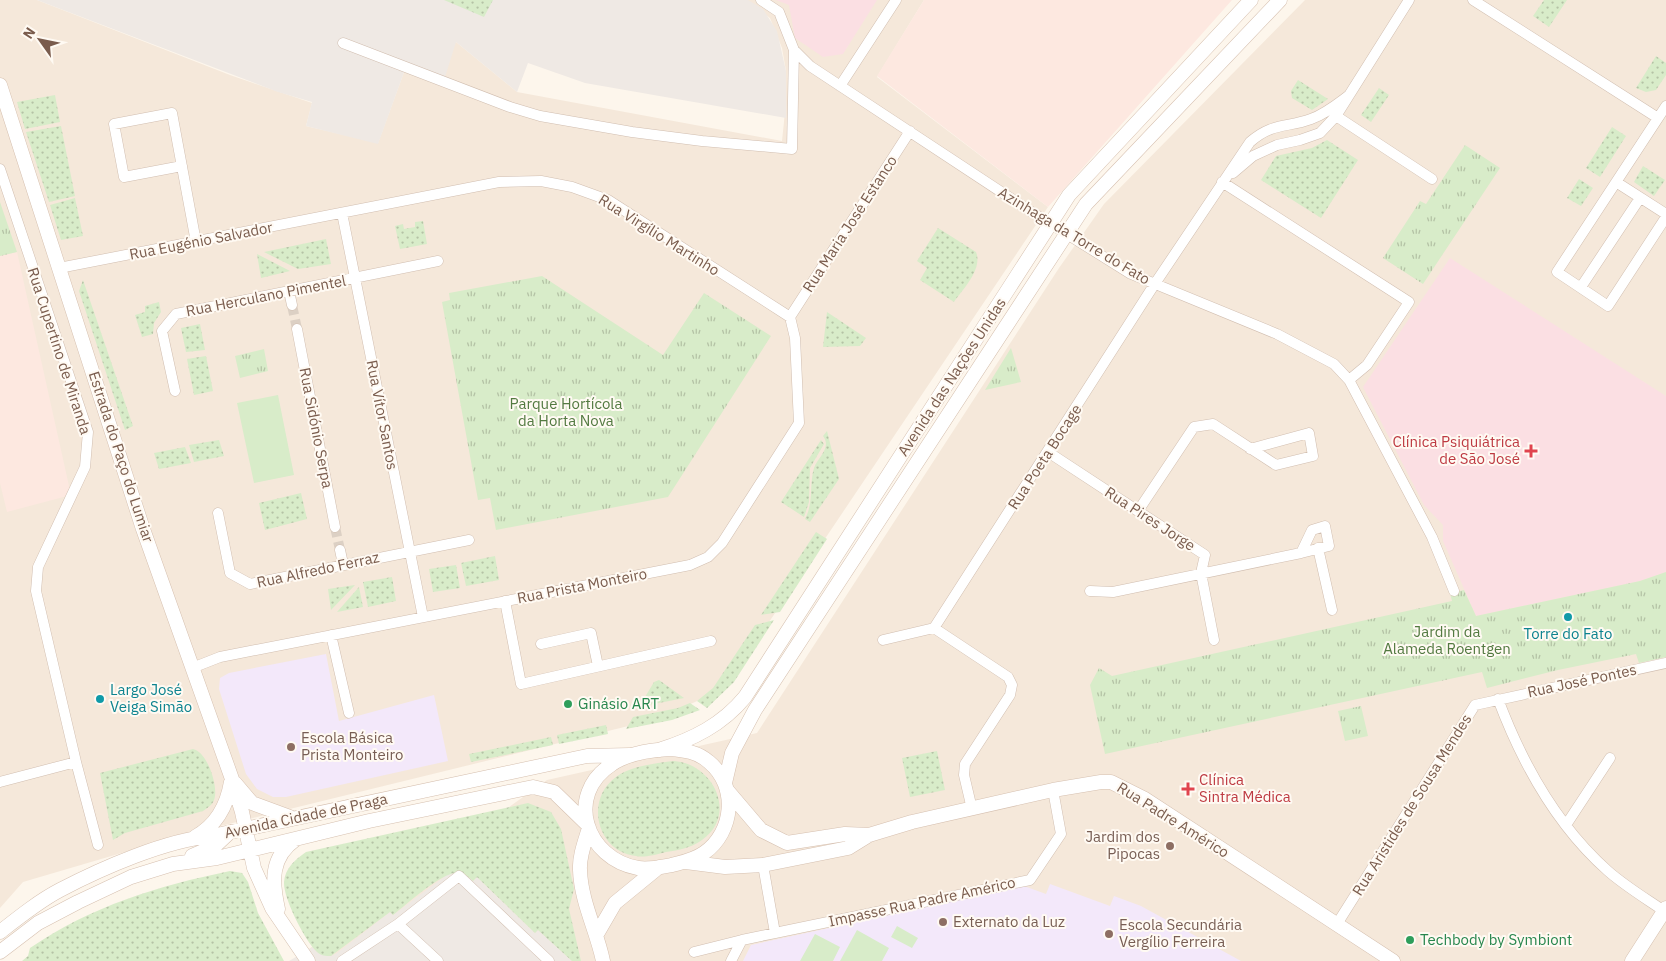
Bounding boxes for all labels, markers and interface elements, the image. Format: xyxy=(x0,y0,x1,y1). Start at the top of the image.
north arrow xyxy=(15,15,65,65)
text: N xyxy=(19,24,39,42)
street label: Rua Maria José Estanco xyxy=(798,152,901,296)
street label: Azinhaga da Torre do Fato xyxy=(995,183,1154,289)
street label: Rua Virgílio Martinho xyxy=(595,190,723,280)
street label: Rua Eugénio Salvador xyxy=(128,217,275,264)
street label: Rua Cupertino de Miranda xyxy=(23,265,95,437)
street label: Rua Herculano Pimentel xyxy=(184,271,348,320)
street label: Avenida das Nações Unidas xyxy=(893,294,1010,459)
street label: Rua Vítor Santos xyxy=(363,358,402,471)
street label: Rua Sidónio Serpa xyxy=(295,366,338,490)
street label: Estrada do Paço do Lumiar xyxy=(85,369,158,545)
park label: Parque Hortícola da Horta Nova xyxy=(510,394,622,430)
street label: Rua Poeta Bocage xyxy=(1003,401,1086,513)
place label: Clínica Psiquiátrica de São José xyxy=(1392,432,1520,468)
marker: Clínica Psiquiátrica de São José xyxy=(1524,444,1538,458)
street label: Rua Pires Jorge xyxy=(1101,482,1199,555)
street label: Rua Alfredo Ferraz xyxy=(255,547,381,592)
street label: Rua Prista Monteiro xyxy=(515,564,649,607)
marker: Torre do Fato xyxy=(1562,611,1574,623)
park label: Jardim da Alameda Roentgen xyxy=(1383,622,1511,658)
place label: Torre do Fato xyxy=(1524,624,1612,643)
street label: Rua José Pontes xyxy=(1526,660,1638,701)
place label: Largo José Veiga Simão xyxy=(110,680,192,716)
marker: Largo José Veiga Simão xyxy=(94,693,106,705)
place label: Ginásio ART xyxy=(578,694,660,713)
marker: Ginásio ART xyxy=(562,698,574,710)
street label: Rua Aristides de Sousa Mendes xyxy=(1348,710,1475,899)
place label: Escola Básica Prista Monteiro xyxy=(301,728,403,764)
marker: Escola Básica Prista Monteiro xyxy=(285,741,297,753)
place label: Clínica Sintra Médica xyxy=(1199,770,1291,806)
street label: Rua Padre Américo xyxy=(1114,777,1233,862)
marker: Clínica Sintra Médica xyxy=(1181,782,1195,796)
street label: Avenida Cidade de Praga xyxy=(223,789,389,842)
place label: Jardim dos Pipocas xyxy=(1085,827,1160,863)
marker: Jardim dos Pipocas xyxy=(1164,840,1176,852)
street label: Impasse Rua Padre Américo xyxy=(827,872,1017,931)
place label: Externato da Luz xyxy=(953,912,1065,931)
place label: Escola Secundária Vergílio Ferreira xyxy=(1119,915,1242,951)
marker: Externato da Luz xyxy=(937,916,949,928)
marker: Escola Secundária Vergílio Ferreira xyxy=(1103,928,1115,940)
place label: Techbody by Symbiont xyxy=(1420,930,1572,949)
marker: Techbody by Symbiont xyxy=(1404,934,1416,946)

